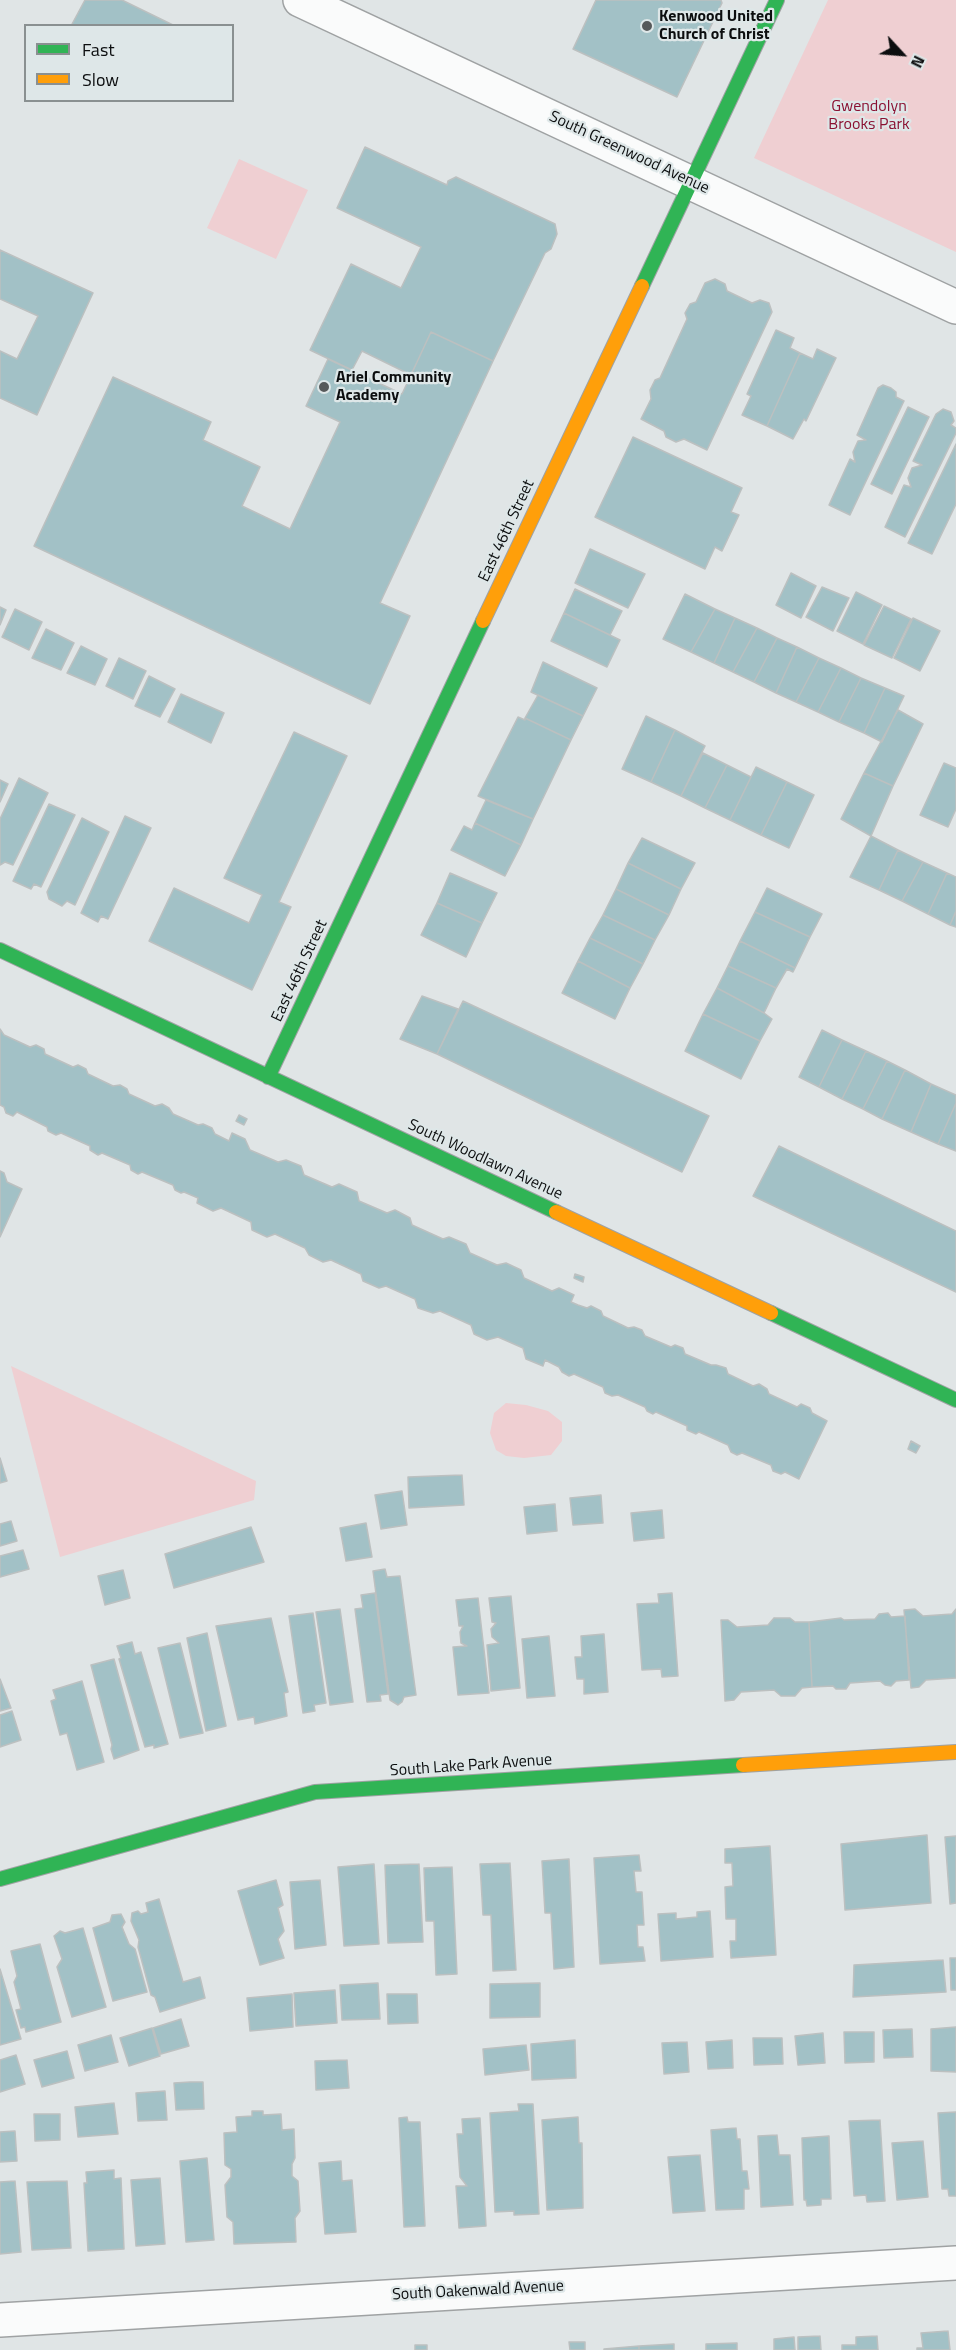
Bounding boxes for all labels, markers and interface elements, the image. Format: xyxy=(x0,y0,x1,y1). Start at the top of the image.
place label: Kenwood United Church of Christ xyxy=(659,7,773,45)
marker: Kenwood United Church of Christ xyxy=(640,19,654,33)
legend xyxy=(24,24,234,102)
north arrow xyxy=(872,24,932,84)
text: Fast xyxy=(82,36,115,63)
text: N xyxy=(905,52,931,72)
text: Slow xyxy=(82,66,119,93)
park label: Gwendolyn Brooks Park xyxy=(828,97,910,135)
street label: South Greenwood Avenue xyxy=(546,107,712,199)
place label: Ariel Community Academy xyxy=(336,368,451,406)
marker: Ariel Community Academy xyxy=(317,380,331,394)
street label: East 46th Street xyxy=(475,477,539,585)
street label: East 46th Street xyxy=(268,917,332,1025)
street label: South Woodlawn Avenue xyxy=(405,1116,565,1204)
street label: South Lake Park Avenue xyxy=(389,1751,553,1781)
street label: South Oakenwald Avenue xyxy=(392,2277,564,2305)

